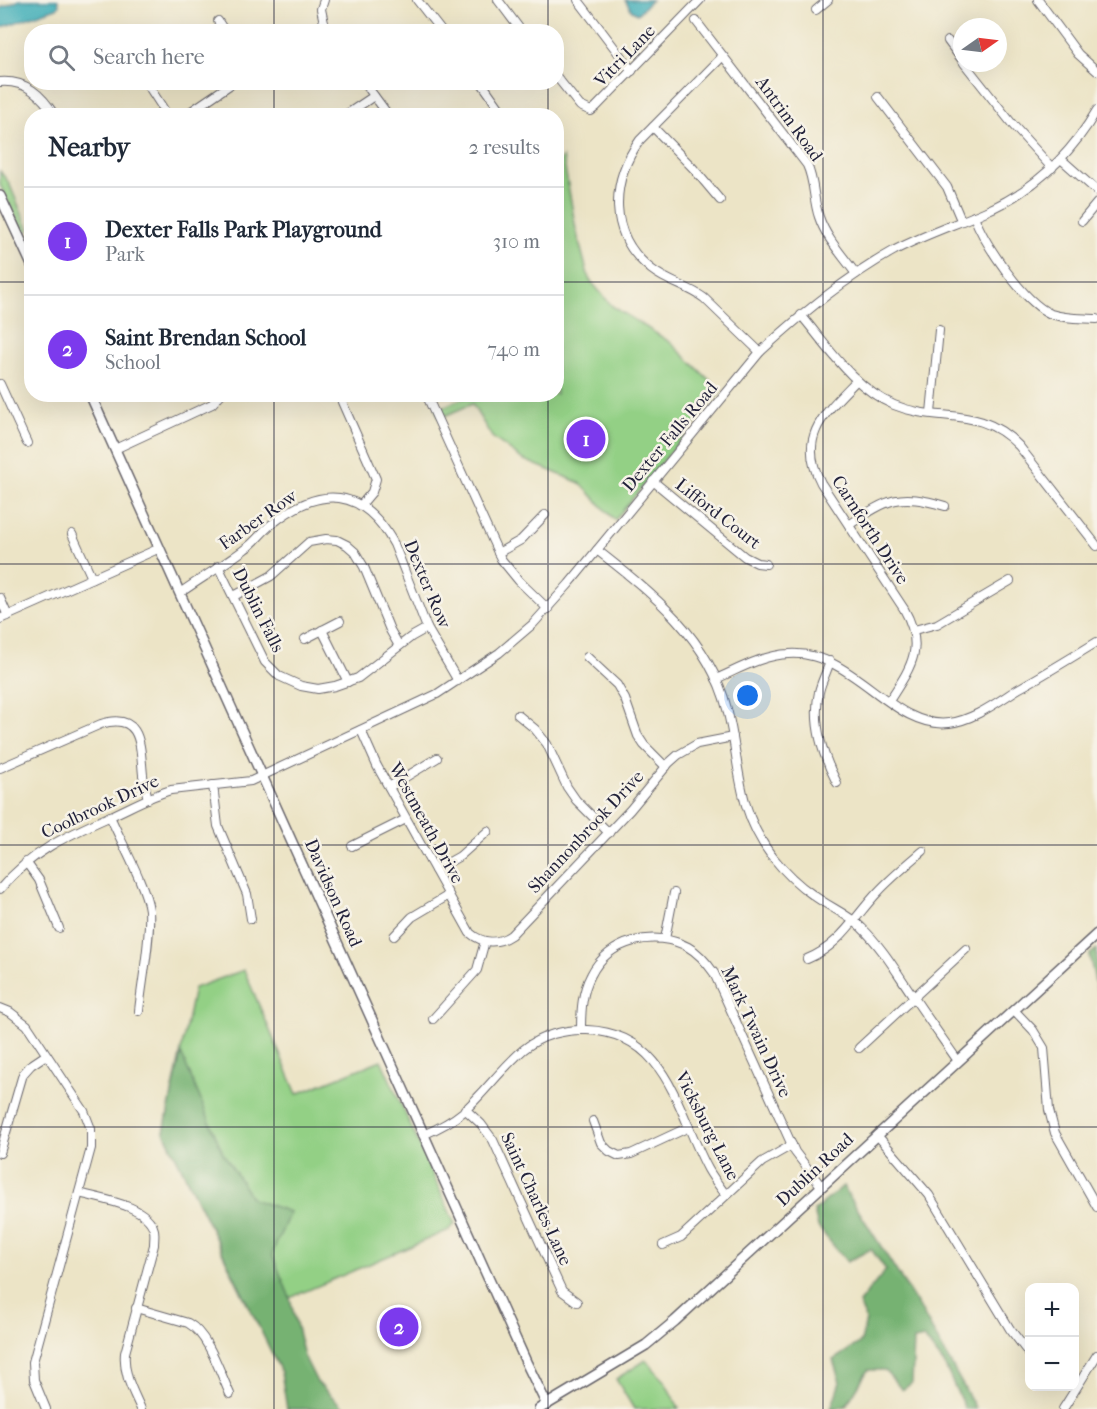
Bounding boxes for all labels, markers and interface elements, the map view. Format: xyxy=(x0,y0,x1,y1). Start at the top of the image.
north arrow xyxy=(953,18,1007,72)
street label: Vitri Lane xyxy=(589,20,660,92)
search box xyxy=(24,24,564,90)
icon: search xyxy=(45,41,78,74)
text: Search here xyxy=(93,44,205,70)
street label: Antrim Road xyxy=(750,71,827,166)
text: Nearby xyxy=(48,132,130,163)
text: 2 results xyxy=(469,136,540,159)
text: Dexter Falls Park Playground xyxy=(105,217,382,243)
text: 1 xyxy=(64,230,71,253)
text: 310 m xyxy=(493,230,540,253)
text: Park xyxy=(105,243,145,266)
text: Saint Brendan School xyxy=(105,325,306,351)
text: 2 xyxy=(62,338,73,361)
text: 740 m xyxy=(487,338,540,361)
text: School xyxy=(105,351,161,374)
street label: Dexter Falls Road xyxy=(618,378,722,496)
pin: 1 xyxy=(566,416,606,462)
street label: Carnforth Drive xyxy=(827,472,913,588)
street label: Lifford Court xyxy=(671,474,765,554)
street label: Farber Row xyxy=(215,485,301,555)
street label: Dexter Row xyxy=(399,537,455,632)
street label: Dublin Falls xyxy=(228,564,288,656)
your location xyxy=(733,681,762,710)
street label: Westmeath Drive xyxy=(384,758,468,887)
street label: Shannonbrook Drive xyxy=(524,766,648,898)
street label: Coolbrook Drive xyxy=(38,771,162,843)
street label: Davidson Road xyxy=(300,836,366,950)
street label: Mark Twain Drive xyxy=(716,963,796,1101)
street label: Vicksburg Lane xyxy=(670,1067,744,1184)
street label: Saint Charles Lane xyxy=(496,1129,576,1269)
street label: Dublin Road xyxy=(772,1129,858,1211)
map controls xyxy=(1025,1283,1079,1391)
button: + xyxy=(1025,1283,1079,1337)
pin: 2 xyxy=(380,1304,418,1350)
button: − xyxy=(1025,1337,1079,1391)

